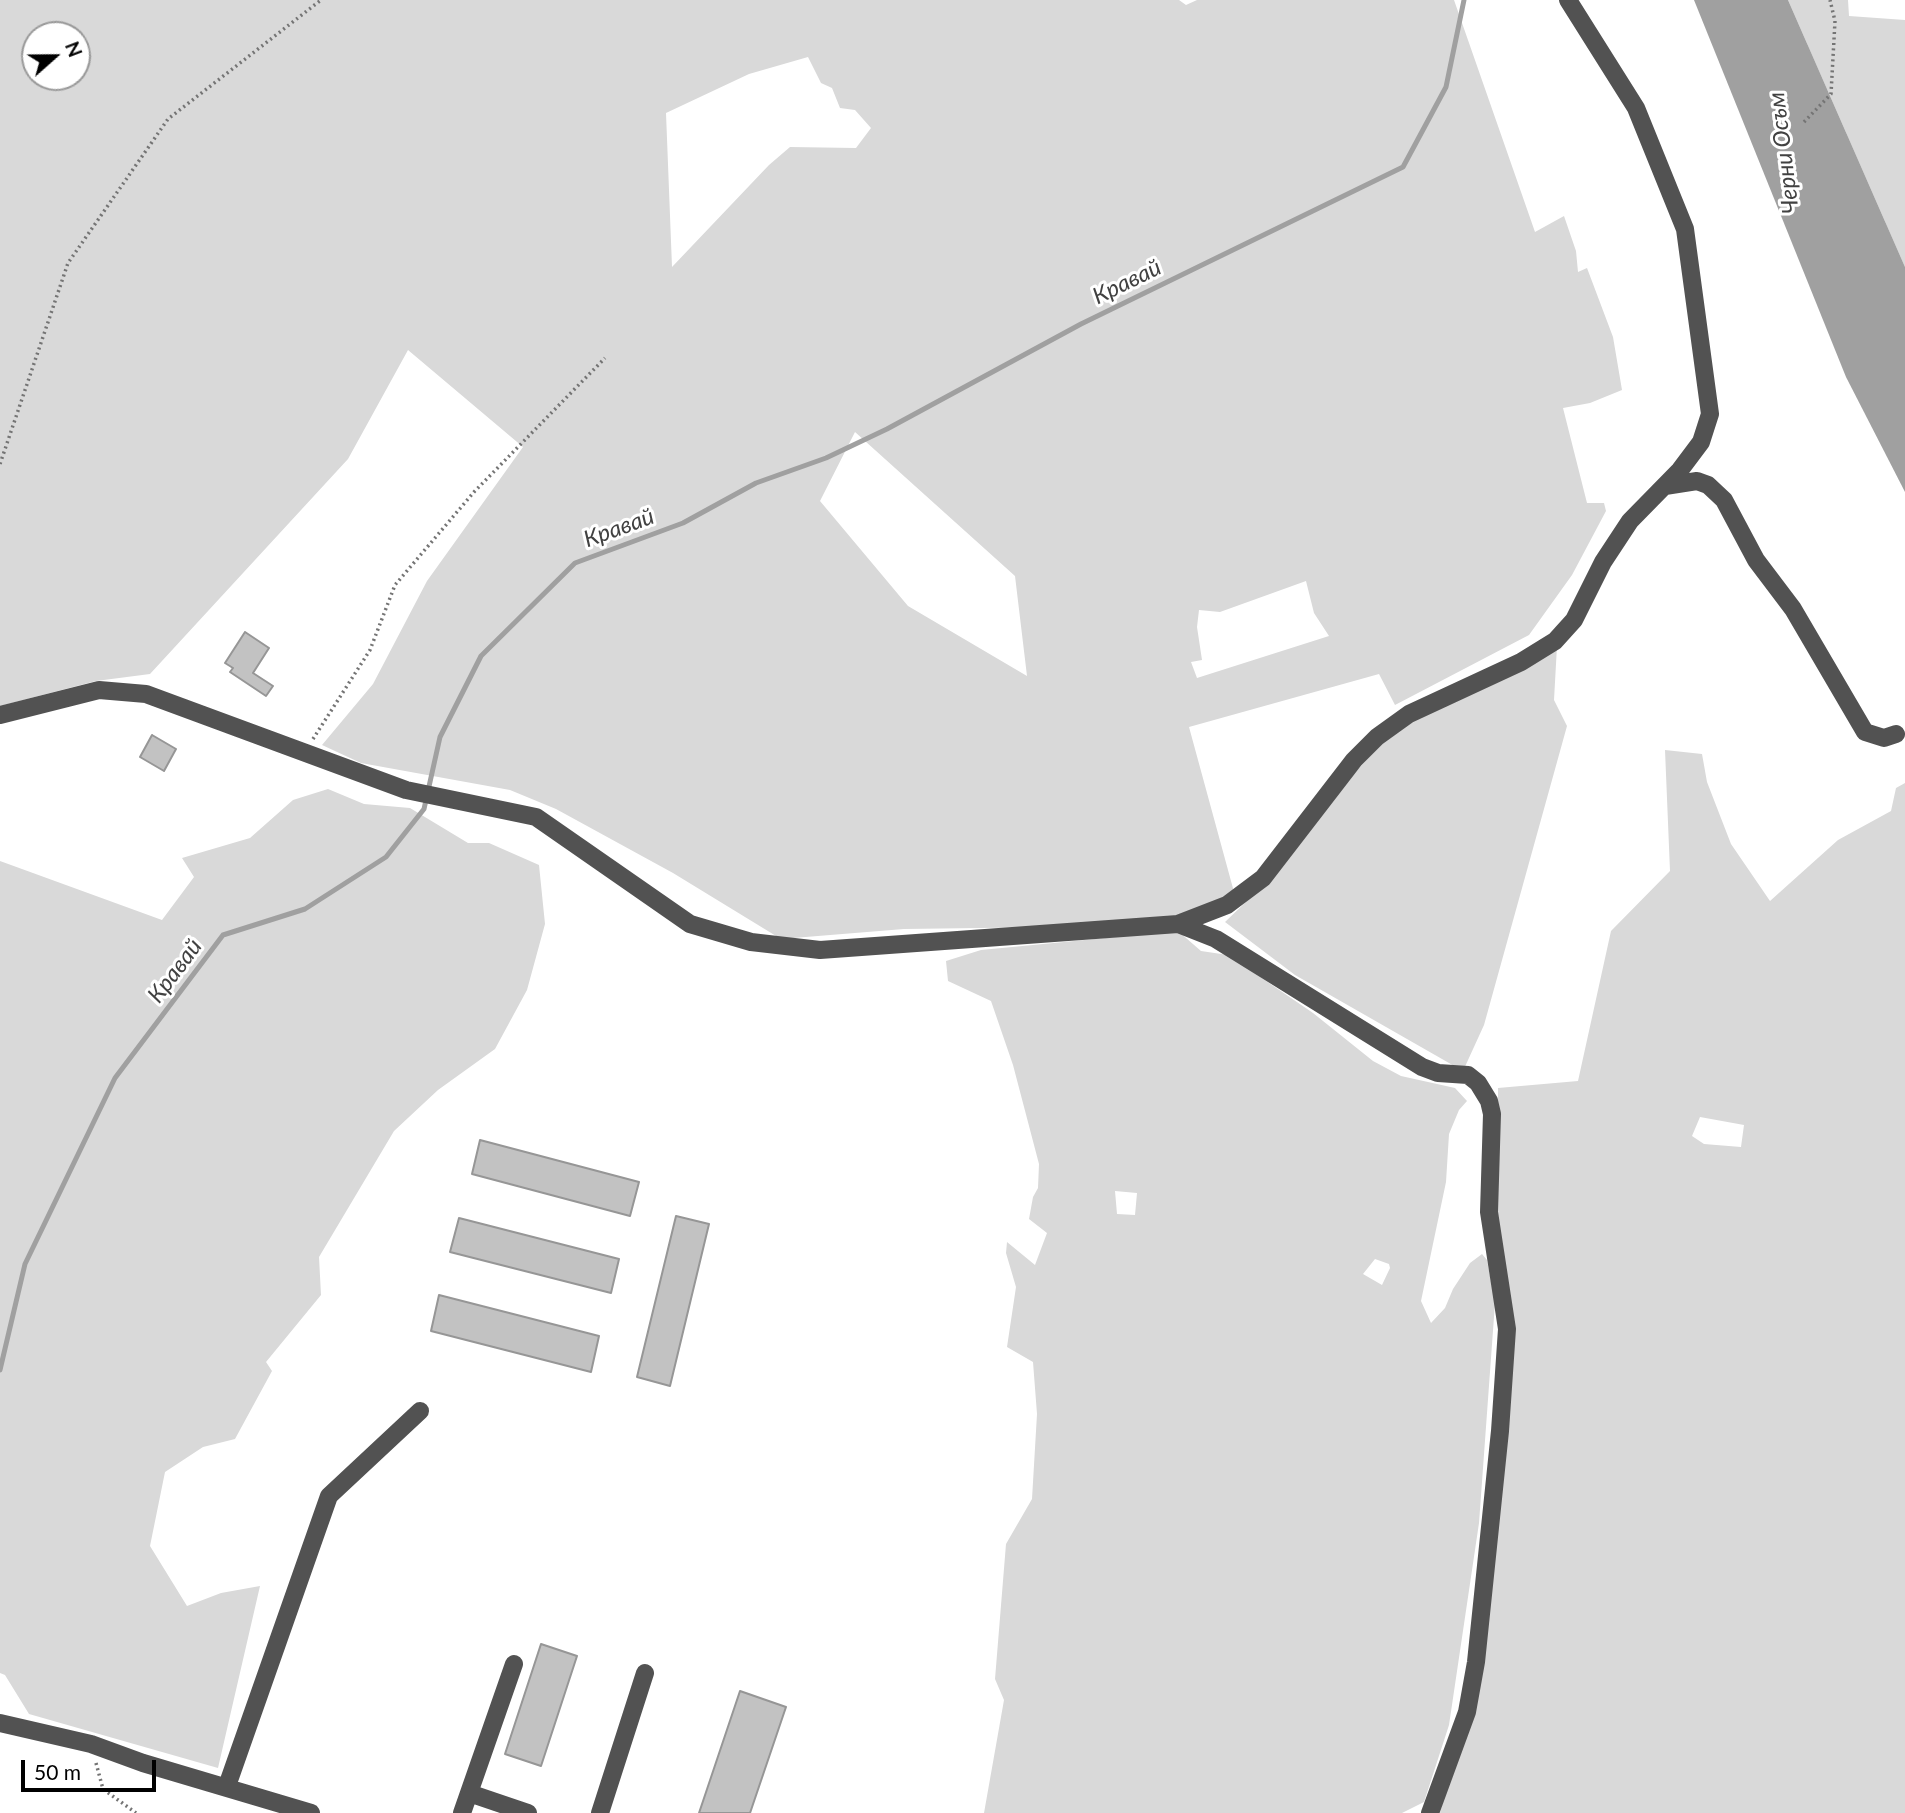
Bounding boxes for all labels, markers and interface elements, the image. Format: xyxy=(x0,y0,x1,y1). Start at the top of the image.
north arrow xyxy=(21,21,91,91)
text: N xyxy=(61,38,88,60)
water label: Черни Осъм xyxy=(1763,91,1805,215)
water label: Кравай xyxy=(1088,254,1166,310)
water label: Кравай xyxy=(580,503,658,553)
water label: Кравай xyxy=(142,934,208,1008)
scale bar xyxy=(24,1746,159,1790)
text: 50 m xyxy=(34,1759,81,1784)

